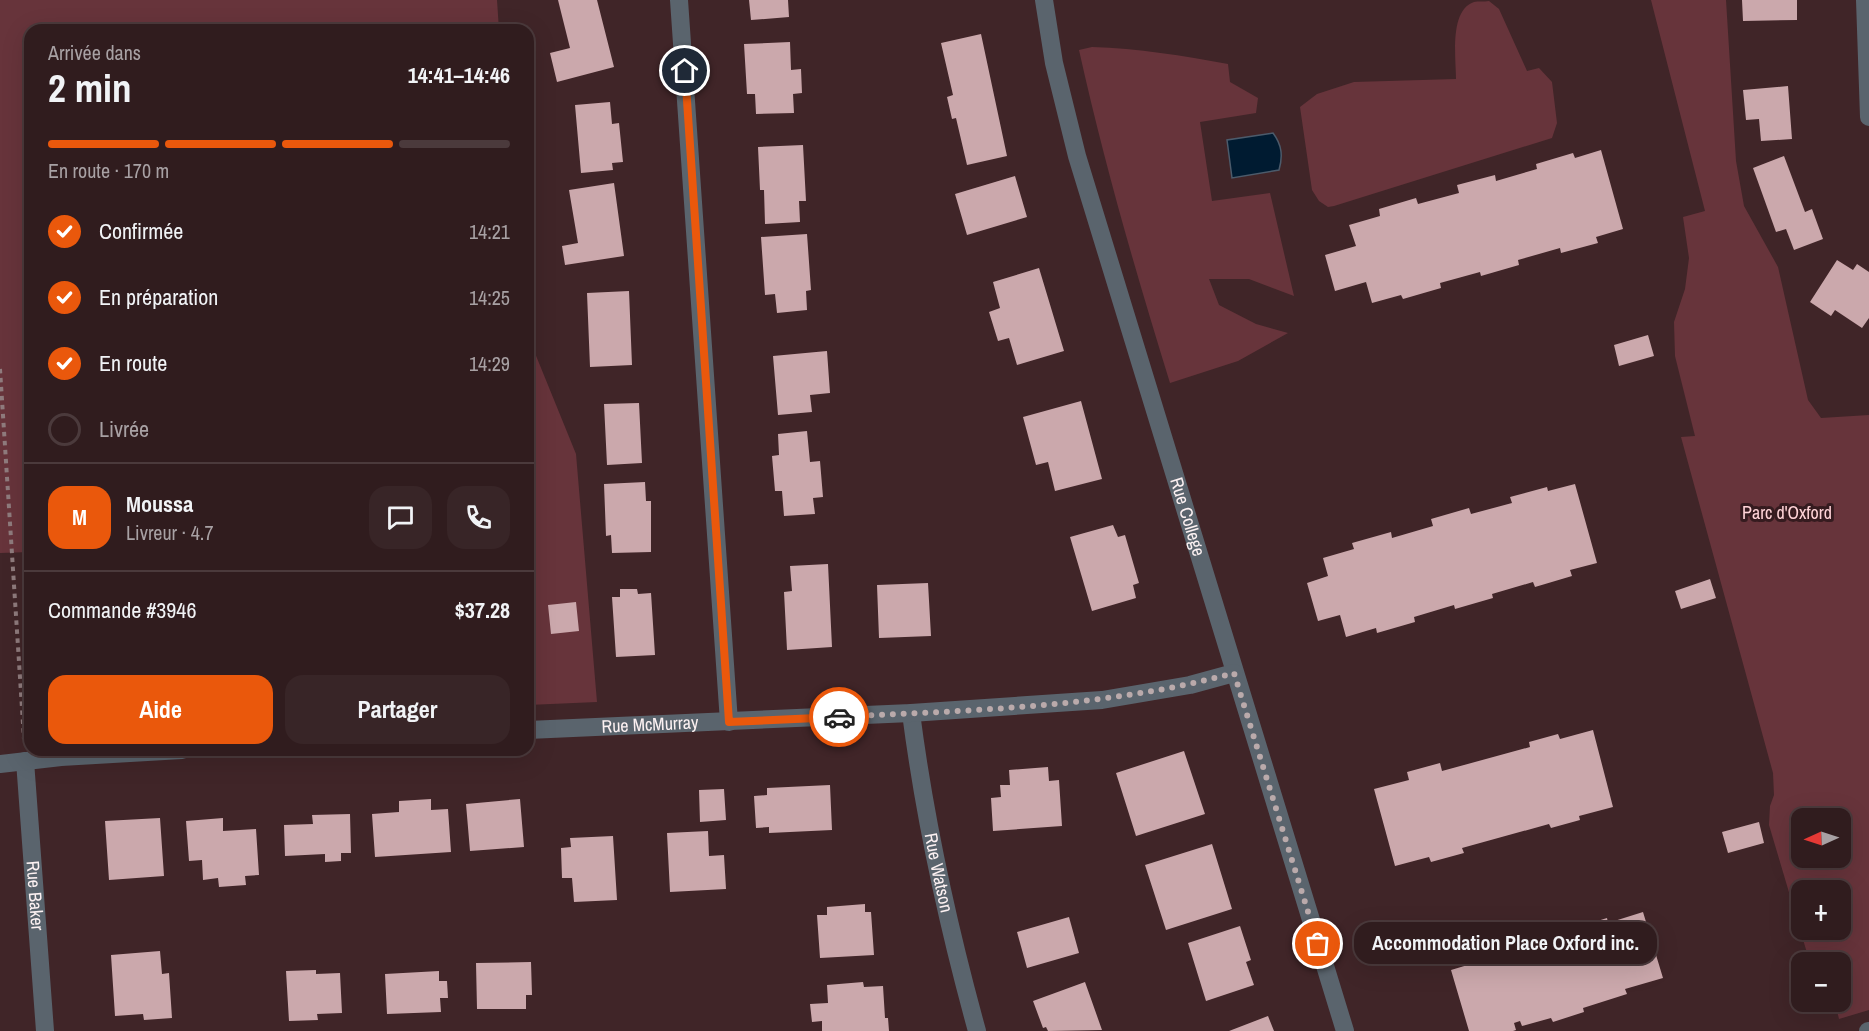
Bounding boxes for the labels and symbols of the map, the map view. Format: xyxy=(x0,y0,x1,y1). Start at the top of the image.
pin xyxy=(659,45,710,96)
street label: Rue College xyxy=(1164,474,1212,559)
park label: Parc d'Oxford xyxy=(1742,500,1832,525)
courier xyxy=(809,687,869,747)
street label: Rue McMurray xyxy=(601,709,699,739)
north arrow xyxy=(1791,808,1851,868)
street label: Rue Watson xyxy=(919,831,960,915)
street label: Rue Baker xyxy=(20,860,51,931)
pin xyxy=(1292,918,1343,969)
callout: Accommodation Place Oxford inc. xyxy=(1354,923,1657,965)

